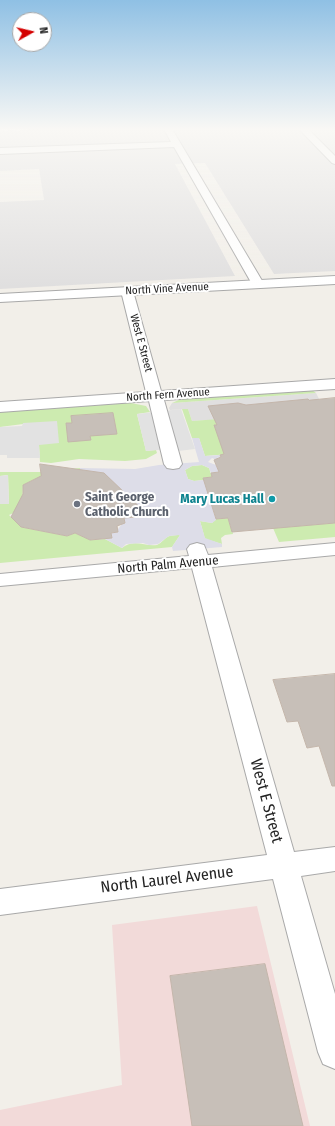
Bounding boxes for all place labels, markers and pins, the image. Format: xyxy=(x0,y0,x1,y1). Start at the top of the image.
place label: Saint George Catholic Church xyxy=(85,489,169,520)
place label: Mary Lucas Hall xyxy=(180,491,264,507)
marker: Mary Lucas Hall xyxy=(267,494,277,504)
marker: Saint George Catholic Church xyxy=(72,499,82,509)

